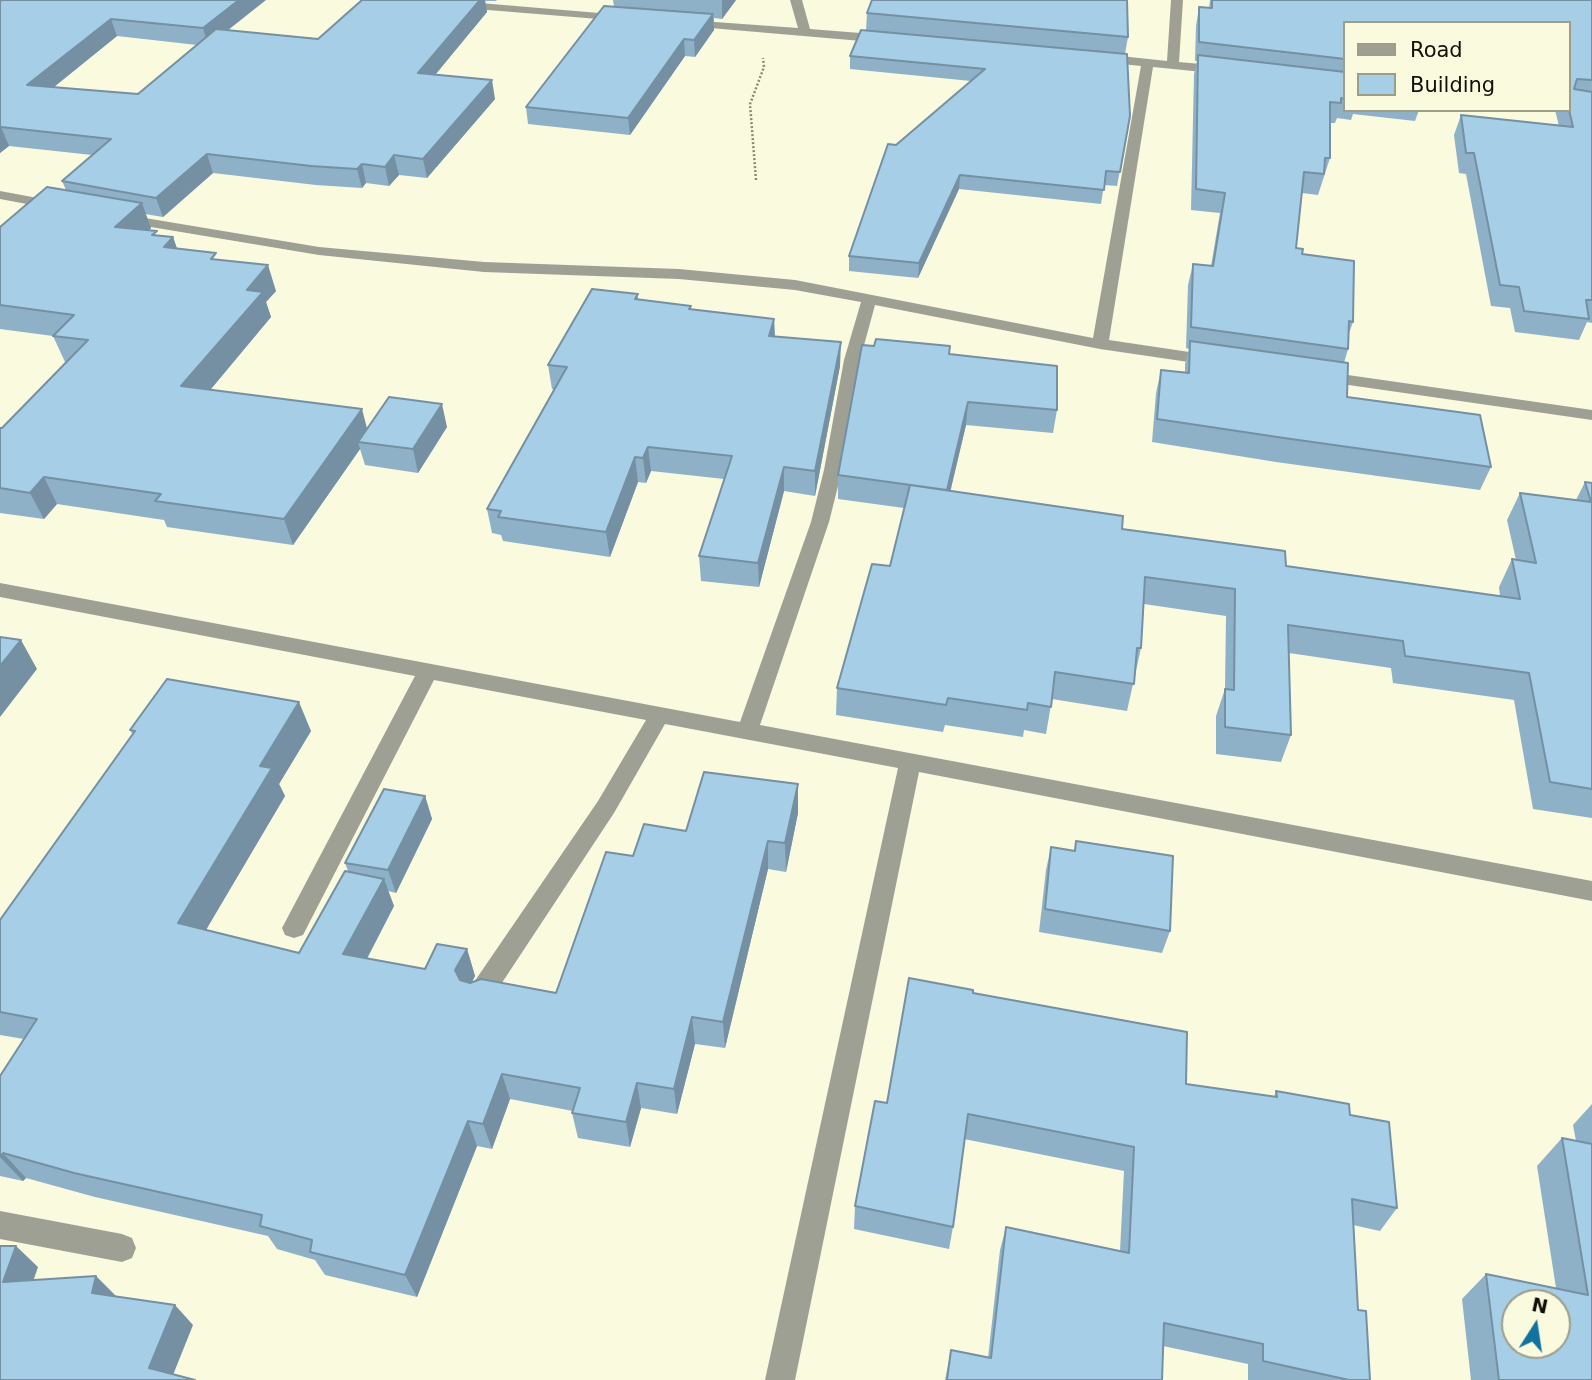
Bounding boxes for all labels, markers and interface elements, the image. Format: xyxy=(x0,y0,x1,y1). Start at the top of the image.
legend xyxy=(1344,21,1571,112)
text: Road xyxy=(1410,38,1463,62)
text: Building xyxy=(1410,73,1495,97)
north arrow xyxy=(1501,1289,1571,1359)
text: N xyxy=(1530,1293,1550,1318)

